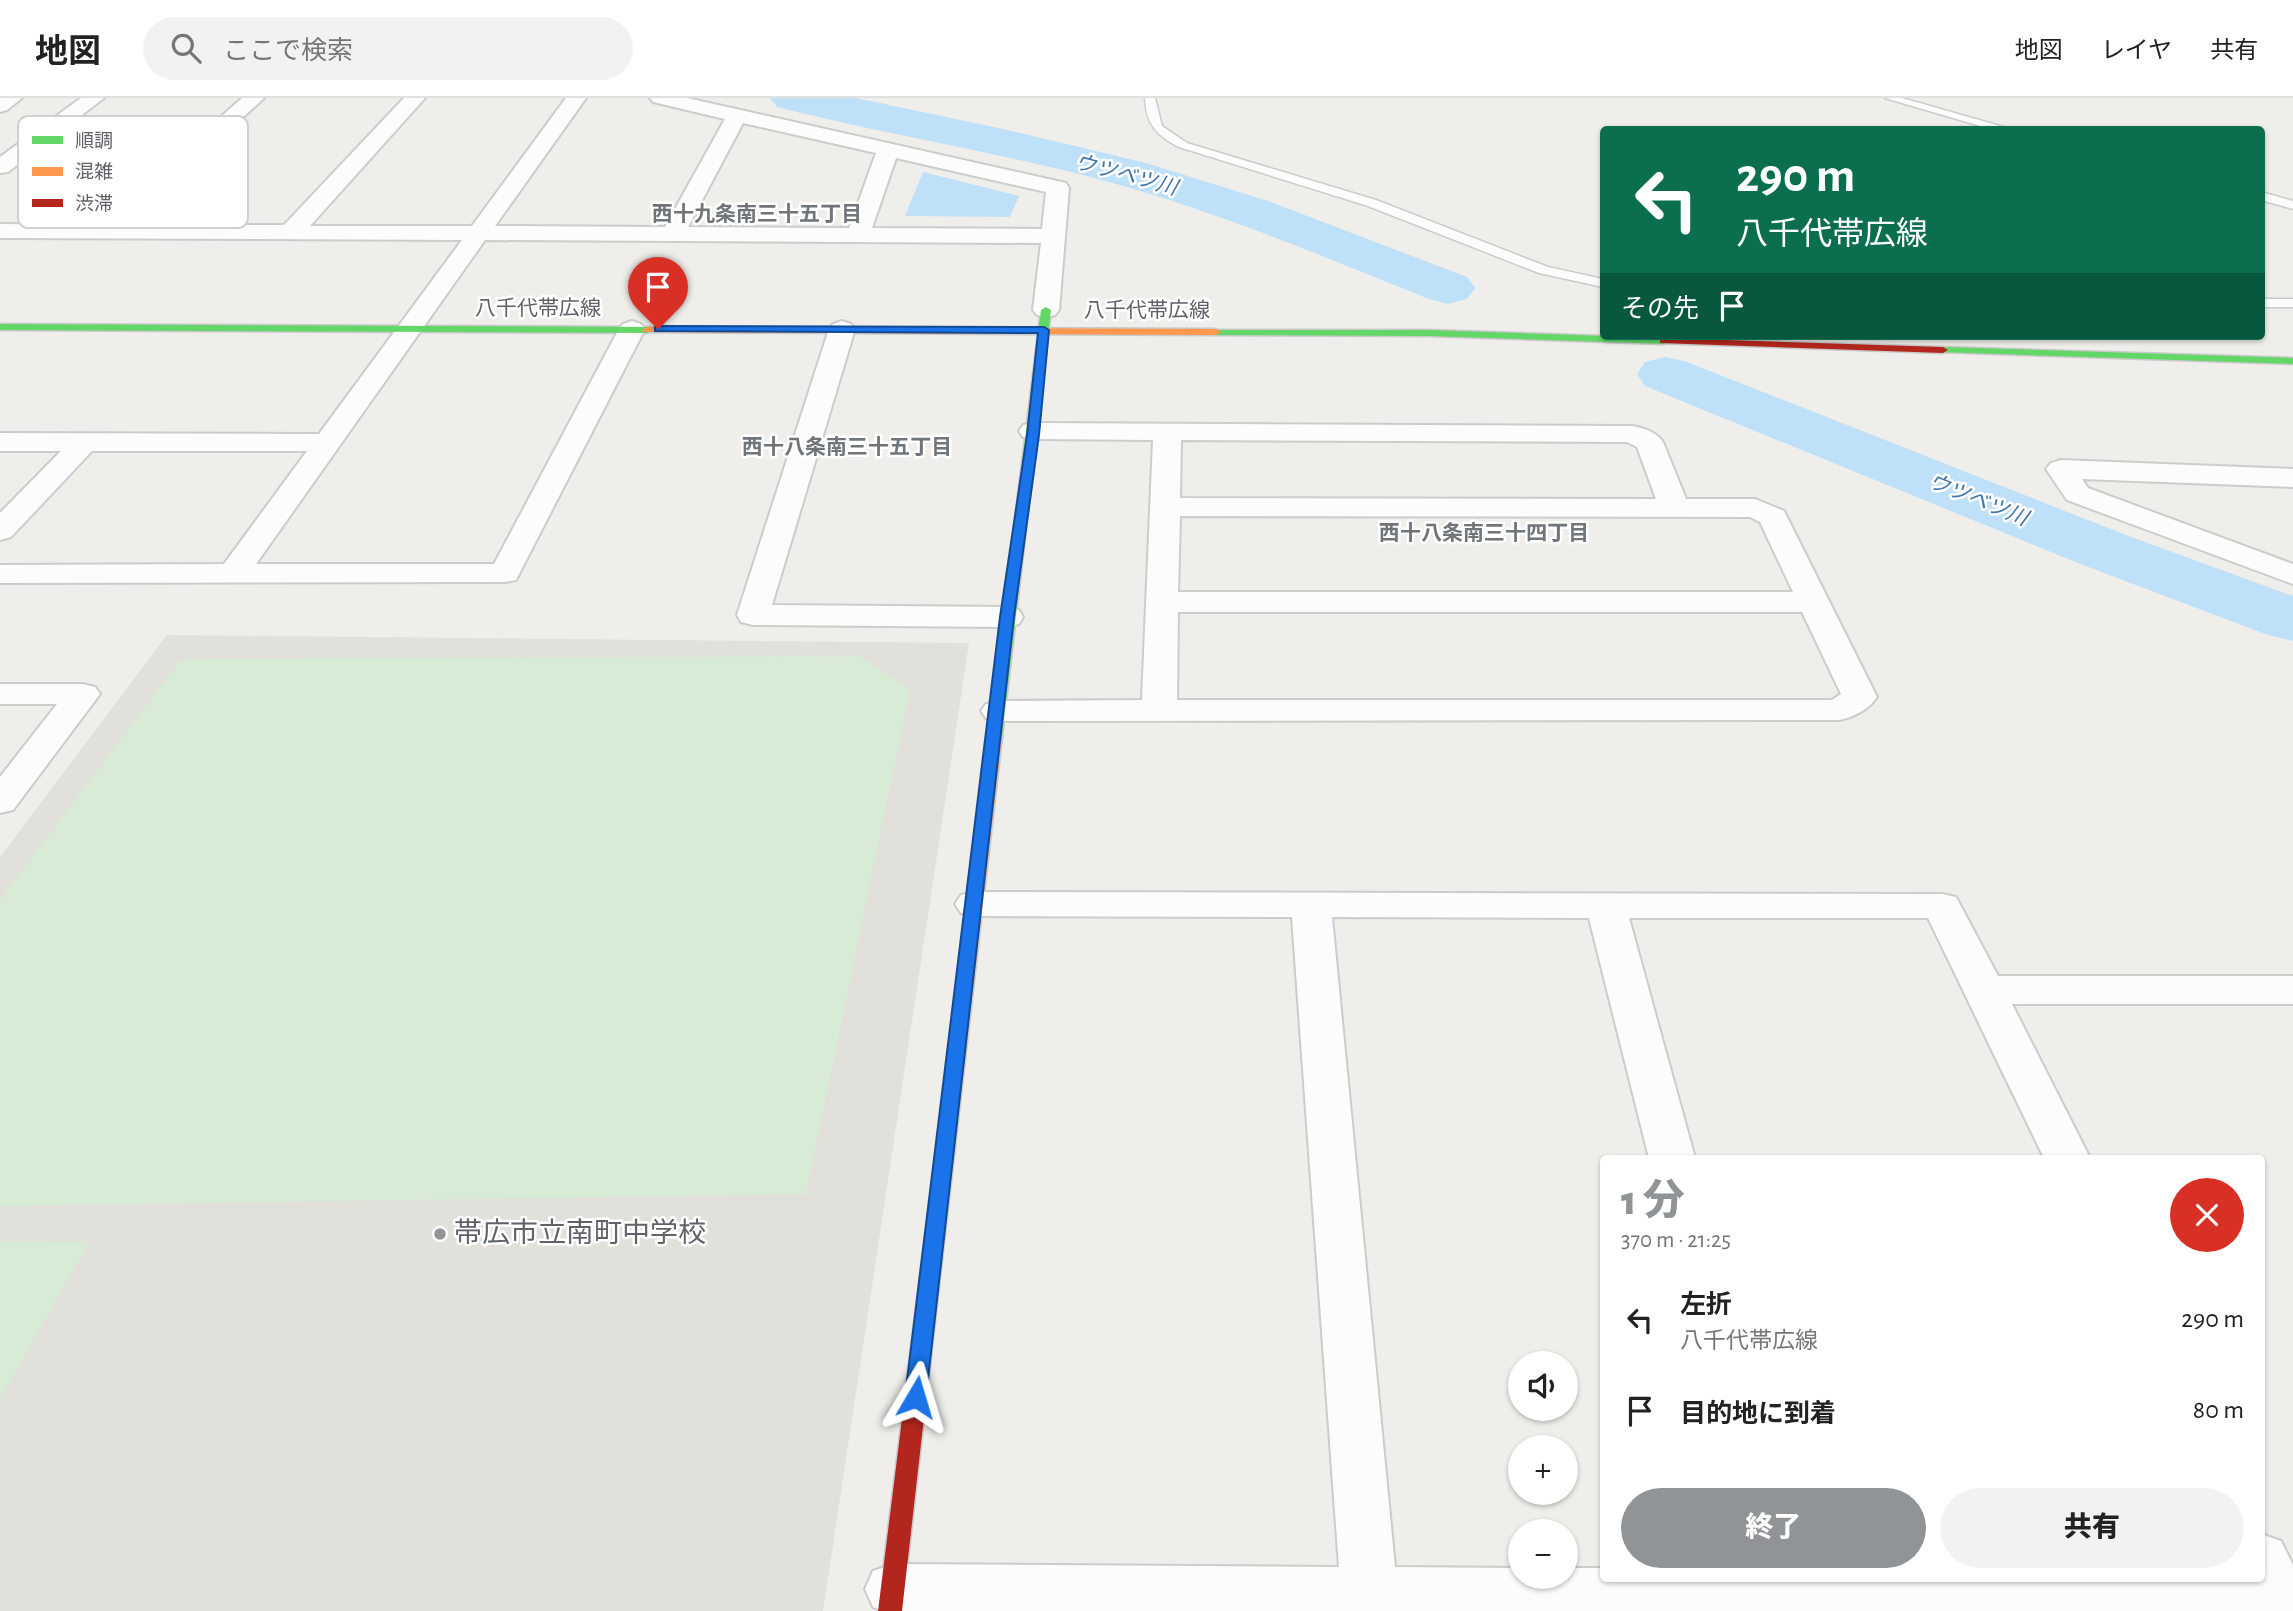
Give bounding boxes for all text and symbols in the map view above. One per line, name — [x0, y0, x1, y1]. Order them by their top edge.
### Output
search box — [143, 17, 633, 80]
icon: search — [167, 29, 205, 67]
text: 地図 — [35, 36, 101, 69]
text: ここで検索 — [223, 38, 353, 64]
text: 地図 — [2015, 39, 2063, 63]
text: レイヤ — [2101, 39, 2172, 63]
text: 共有 — [2210, 39, 2258, 63]
legend — [18, 116, 248, 228]
text: 順調 — [75, 131, 113, 151]
water label: ウツベツ川 — [1073, 151, 1181, 199]
text: 290 m — [1736, 152, 1855, 201]
icon: left — [1621, 154, 1712, 245]
text: 混雑 — [75, 161, 113, 182]
text: 渋滞 — [75, 193, 113, 214]
district label: 西十九条南三十五丁目 — [652, 203, 862, 225]
text: 八千代帯広線 — [1736, 218, 1928, 250]
pin — [628, 257, 688, 329]
icon: arrive — [639, 268, 677, 306]
icon: arrive — [1713, 287, 1751, 325]
text: その先 — [1621, 296, 1699, 322]
street label: 八千代帯広線 — [475, 297, 601, 319]
street label: 八千代帯広線 — [1084, 299, 1210, 321]
district label: 西十八条南三十五丁目 — [742, 436, 952, 458]
water label: ウツベツ川 — [1925, 471, 2032, 530]
district label: 西十八条南三十四丁目 — [1379, 522, 1589, 544]
button: close — [2170, 1178, 2244, 1252]
text: 1 分 — [1621, 1180, 1685, 1222]
place label: 帯広市立南町中学校 — [454, 1218, 706, 1248]
marker: 帯広市立南町中学校 — [432, 1226, 448, 1242]
text: 370 m · 21:25 — [1621, 1229, 1731, 1252]
text: 左折 — [1680, 1292, 1732, 1318]
icon: left — [1621, 1301, 1659, 1339]
text: 290 m — [2181, 1306, 2244, 1332]
text: 八千代帯広線 — [1680, 1330, 1818, 1353]
map controls — [1508, 1351, 1578, 1589]
button: sound — [1508, 1351, 1578, 1421]
position arrow — [879, 1360, 953, 1434]
icon: arrive — [1621, 1392, 1659, 1430]
text: 80 m — [2193, 1397, 2244, 1423]
text: 目的地に到着 — [1680, 1401, 1836, 1427]
button: + — [1508, 1435, 1578, 1505]
button: 終了 — [1621, 1488, 1926, 1568]
button: 共有 — [1940, 1488, 2244, 1568]
button: − — [1508, 1519, 1578, 1589]

